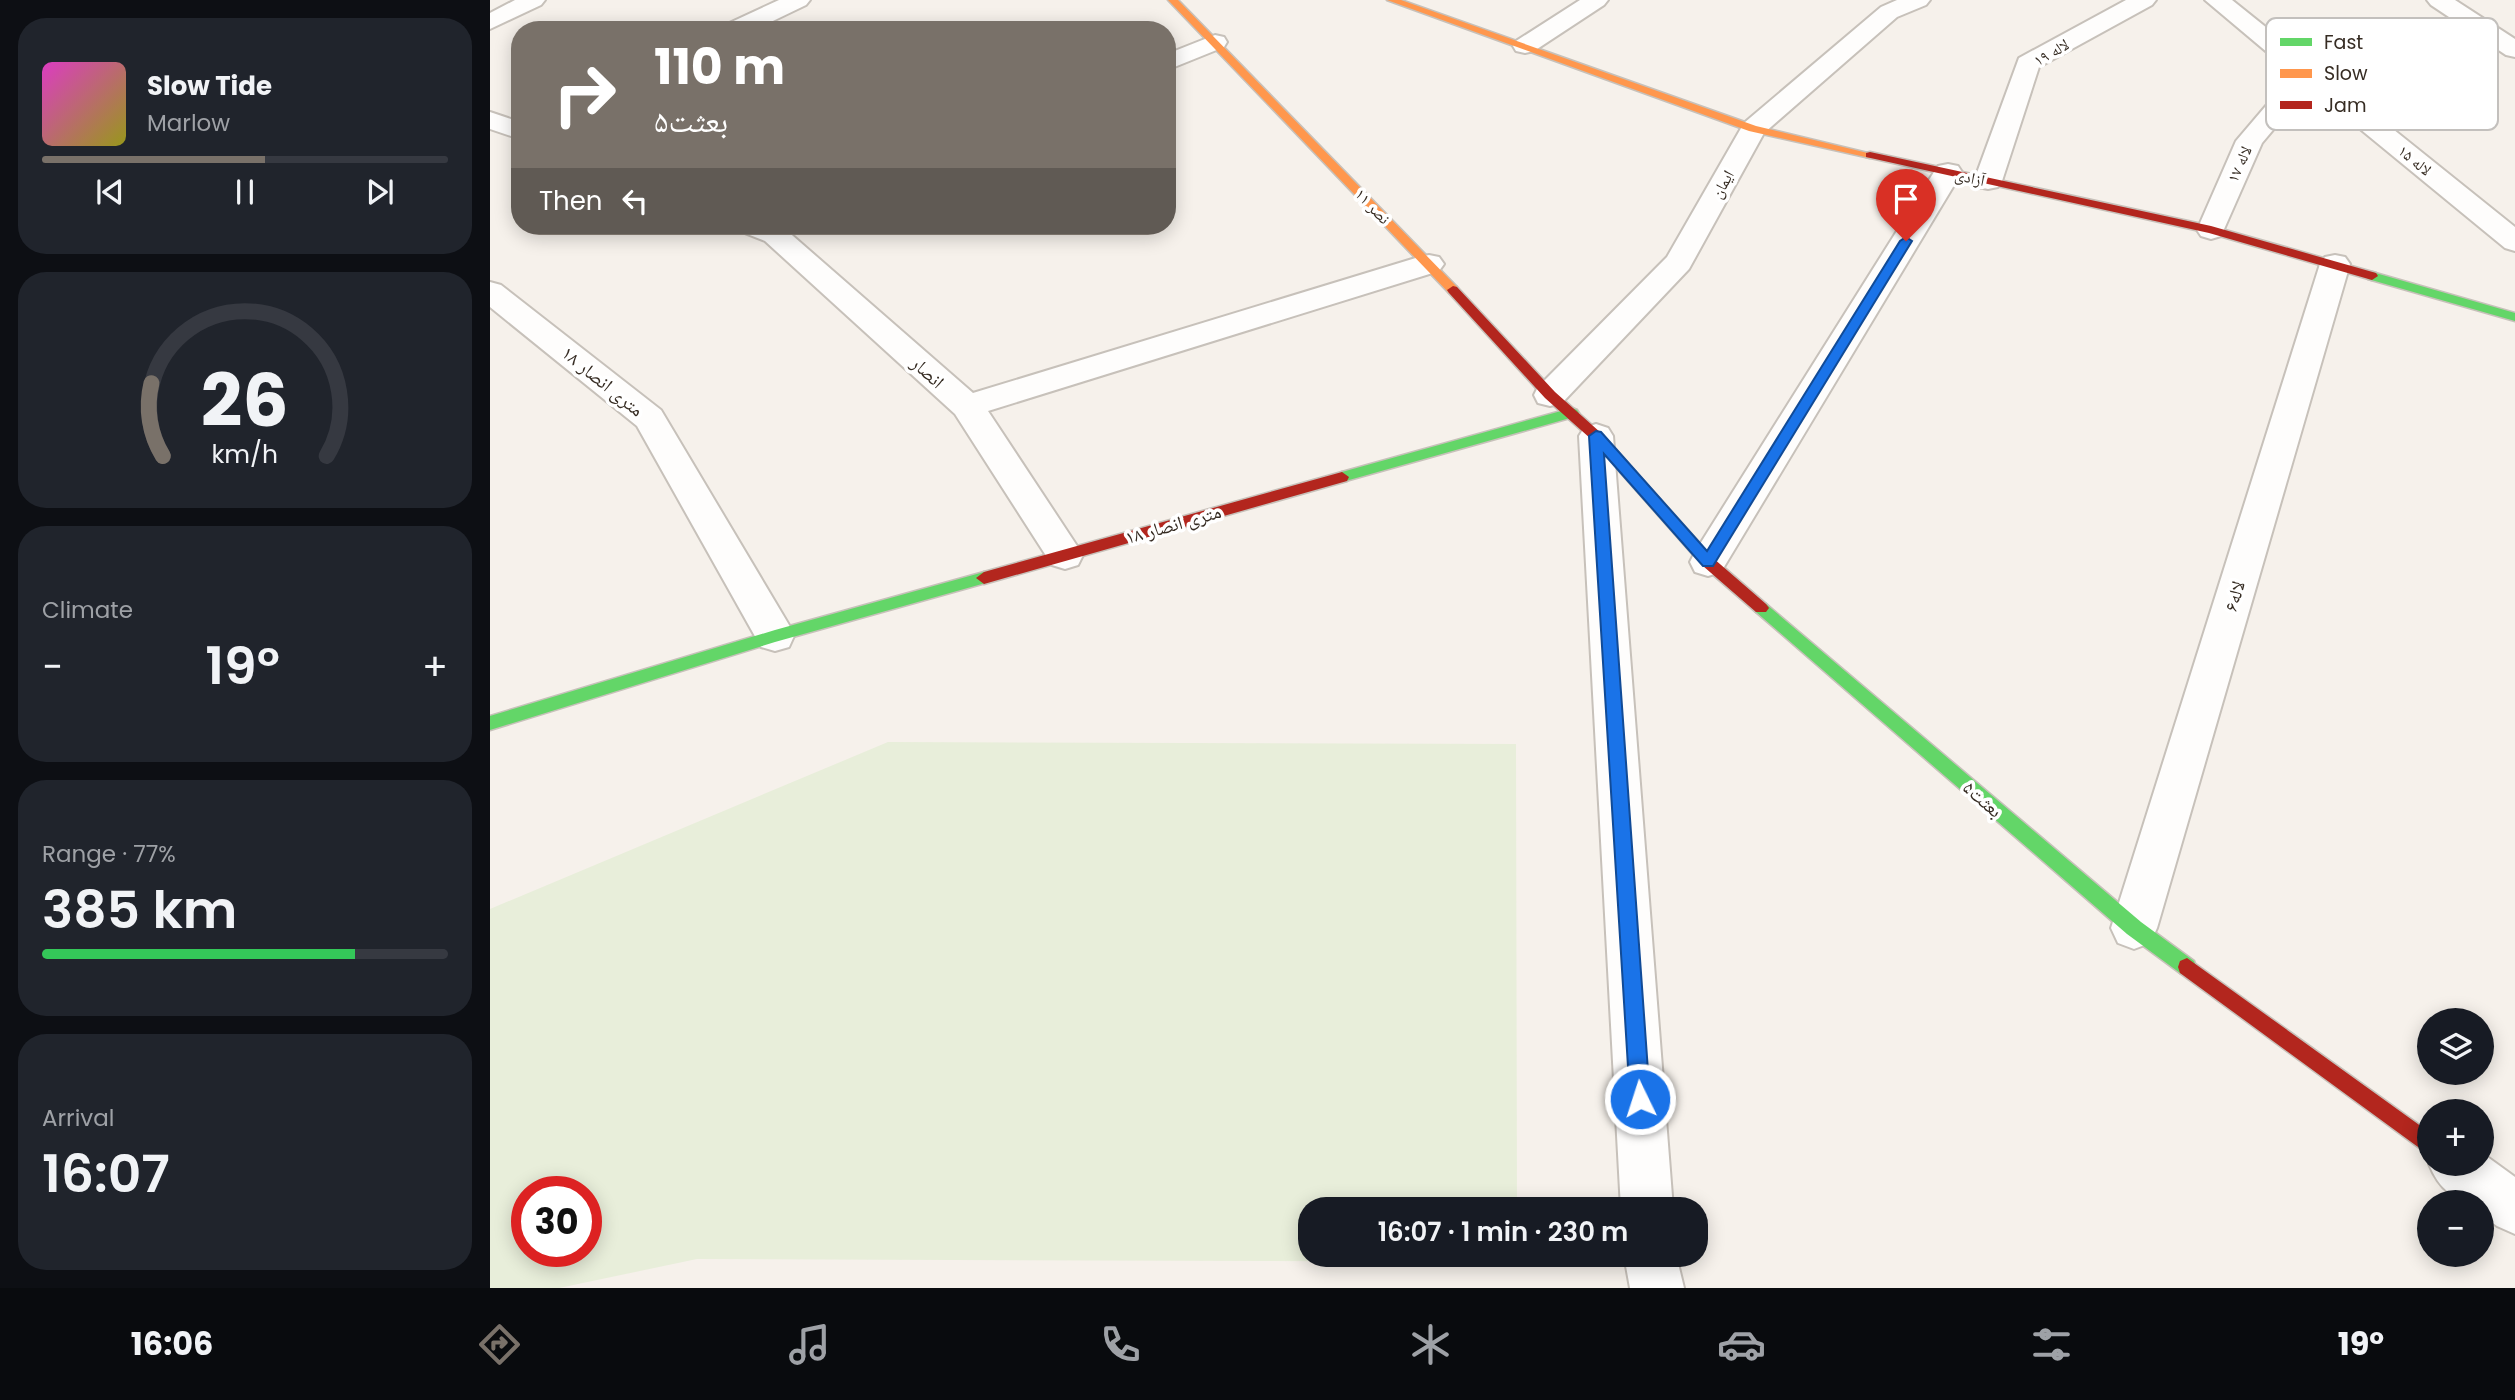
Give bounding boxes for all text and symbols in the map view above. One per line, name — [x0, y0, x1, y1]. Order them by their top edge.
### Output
legend — [2266, 18, 2498, 130]
text: Fast — [2324, 29, 2363, 56]
text: 110 m — [654, 33, 785, 101]
street label: لاله ۱۹ — [2029, 33, 2073, 72]
icon: right — [539, 49, 630, 140]
text: Slow — [2324, 60, 2368, 87]
text: Slow Tide — [147, 68, 272, 104]
text: Jam — [2324, 92, 2366, 119]
text: بعثت۵ — [654, 98, 728, 143]
text: Marlow — [147, 107, 230, 139]
street label: لاله ۱۵ — [2393, 140, 2437, 181]
street label: لاله ۱۷ — [2221, 142, 2258, 186]
street label: آزادی — [1953, 163, 1988, 192]
street label: ایمان — [1705, 166, 1740, 203]
pin — [1876, 169, 1936, 241]
icon: previous — [91, 173, 129, 211]
icon: pause — [226, 173, 264, 211]
icon: next — [361, 173, 399, 211]
icon: arrive — [1887, 180, 1925, 218]
icon: left — [616, 182, 654, 220]
text: Then — [539, 183, 602, 219]
street label: نصر ۱۱ — [1350, 183, 1395, 229]
street label: ۱۸ متری انصار — [556, 340, 650, 423]
street label: انصار — [904, 349, 950, 395]
text: 26 — [201, 350, 289, 451]
text: km/h — [212, 437, 278, 472]
street label: ۱۸ متری انصار — [1122, 498, 1224, 551]
street label: لاله۶ — [2217, 577, 2252, 615]
text: Climate — [42, 594, 133, 626]
text: 19° — [205, 629, 280, 702]
text: − — [42, 640, 63, 693]
text: + — [422, 640, 448, 693]
street label: بعثت۵ — [1957, 775, 2008, 824]
text: Range · 77% — [42, 838, 176, 870]
text: 385 km — [42, 873, 237, 946]
map controls — [2417, 1008, 2494, 1267]
button: layers — [2417, 1008, 2494, 1085]
position arrow — [1603, 1062, 1677, 1136]
button: + — [2417, 1099, 2494, 1176]
text: Arrival — [42, 1102, 114, 1134]
text: 16:07 — [42, 1137, 170, 1210]
speed limit sign: 30 — [511, 1176, 602, 1267]
button: − — [2417, 1190, 2494, 1267]
text: 16:07 · 1 min · 230 m — [1378, 1214, 1628, 1250]
icon: directions — [475, 1320, 524, 1369]
icon: music — [785, 1320, 834, 1369]
icon: phone — [1096, 1320, 1145, 1369]
icon: climate — [1406, 1320, 1455, 1369]
icon: car — [1717, 1320, 1766, 1369]
icon: filters — [2027, 1320, 2076, 1369]
text: 16:06 — [131, 1321, 213, 1366]
text: 19° — [2338, 1321, 2384, 1366]

